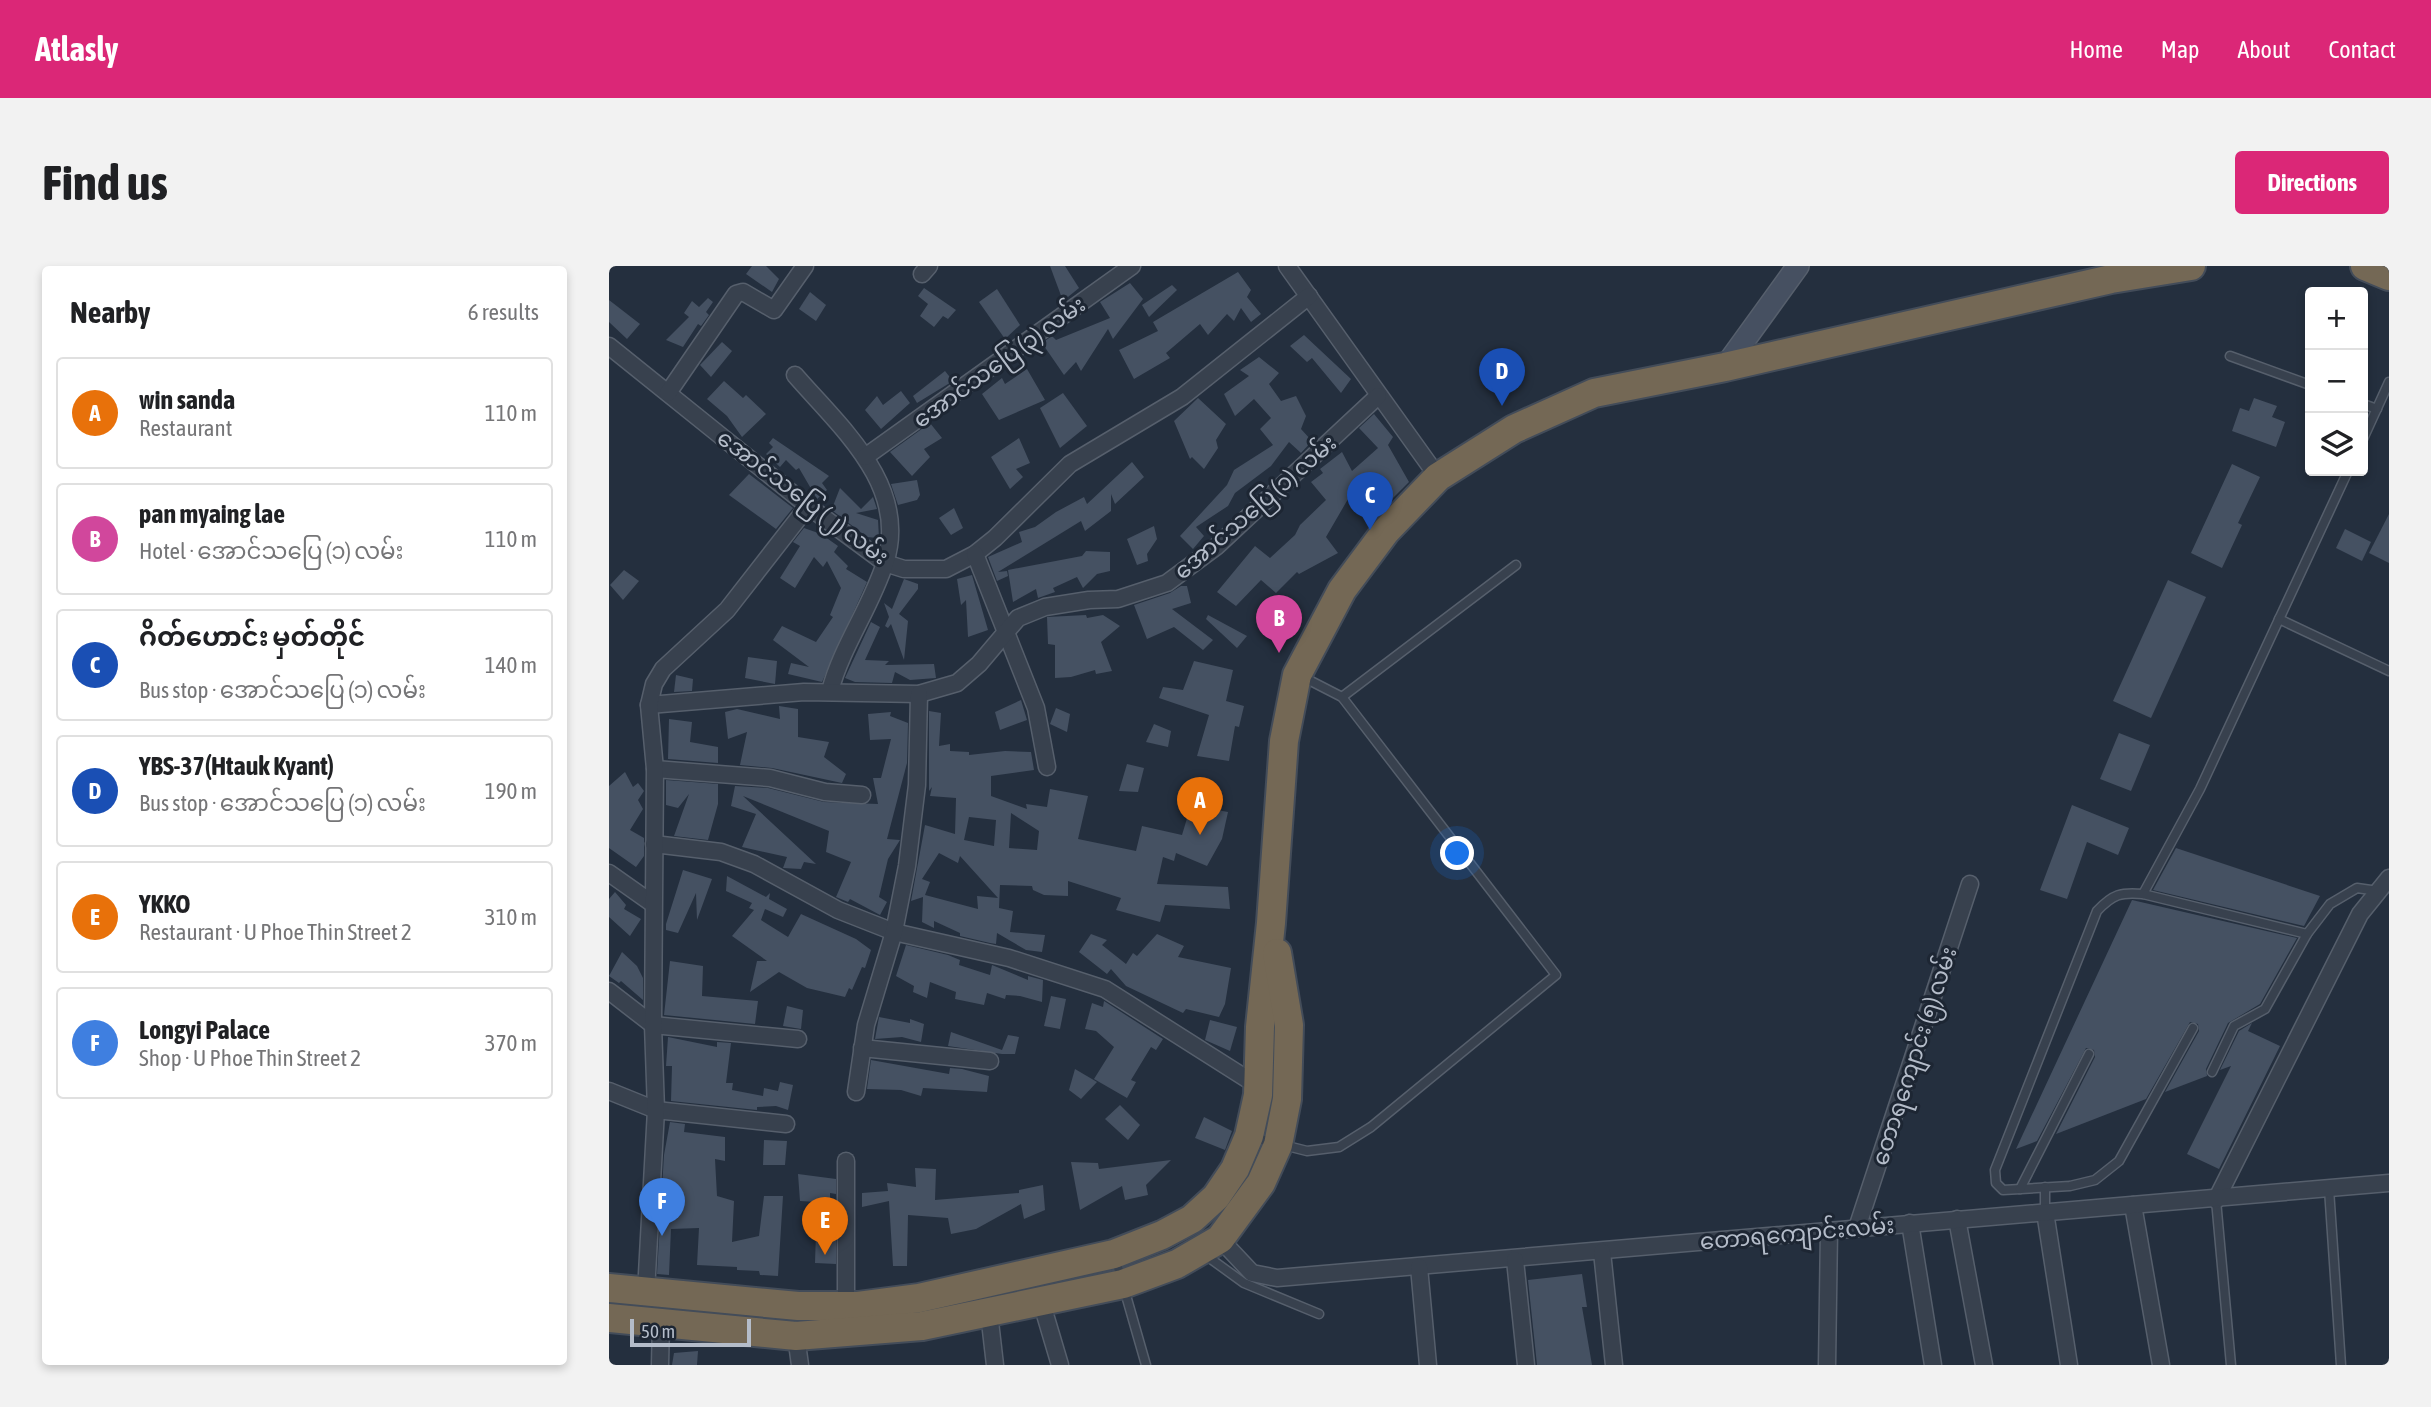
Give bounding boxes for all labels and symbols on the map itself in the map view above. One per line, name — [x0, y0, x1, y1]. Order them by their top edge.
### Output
street label: အောင်သပြေ (၃) လမ်း — [906, 288, 1094, 438]
pin: D — [1479, 348, 1525, 406]
street label: အောင်သပြေ (၂) လမ်း — [709, 422, 895, 575]
street label: အောင်သပြေ (၁) လမ်း — [1167, 427, 1345, 589]
pin: C — [1347, 472, 1393, 530]
pin: B — [1256, 595, 1302, 653]
pin: A — [1177, 777, 1223, 835]
your location — [1440, 836, 1474, 870]
street label: တောရကျောင်း (၅) လမ်း — [1864, 943, 1967, 1170]
pin: F — [639, 1178, 685, 1236]
pin: E — [802, 1197, 848, 1255]
street label: တောရကျောင်းလမ်း — [1698, 1209, 1896, 1260]
scale bar — [630, 1316, 751, 1348]

